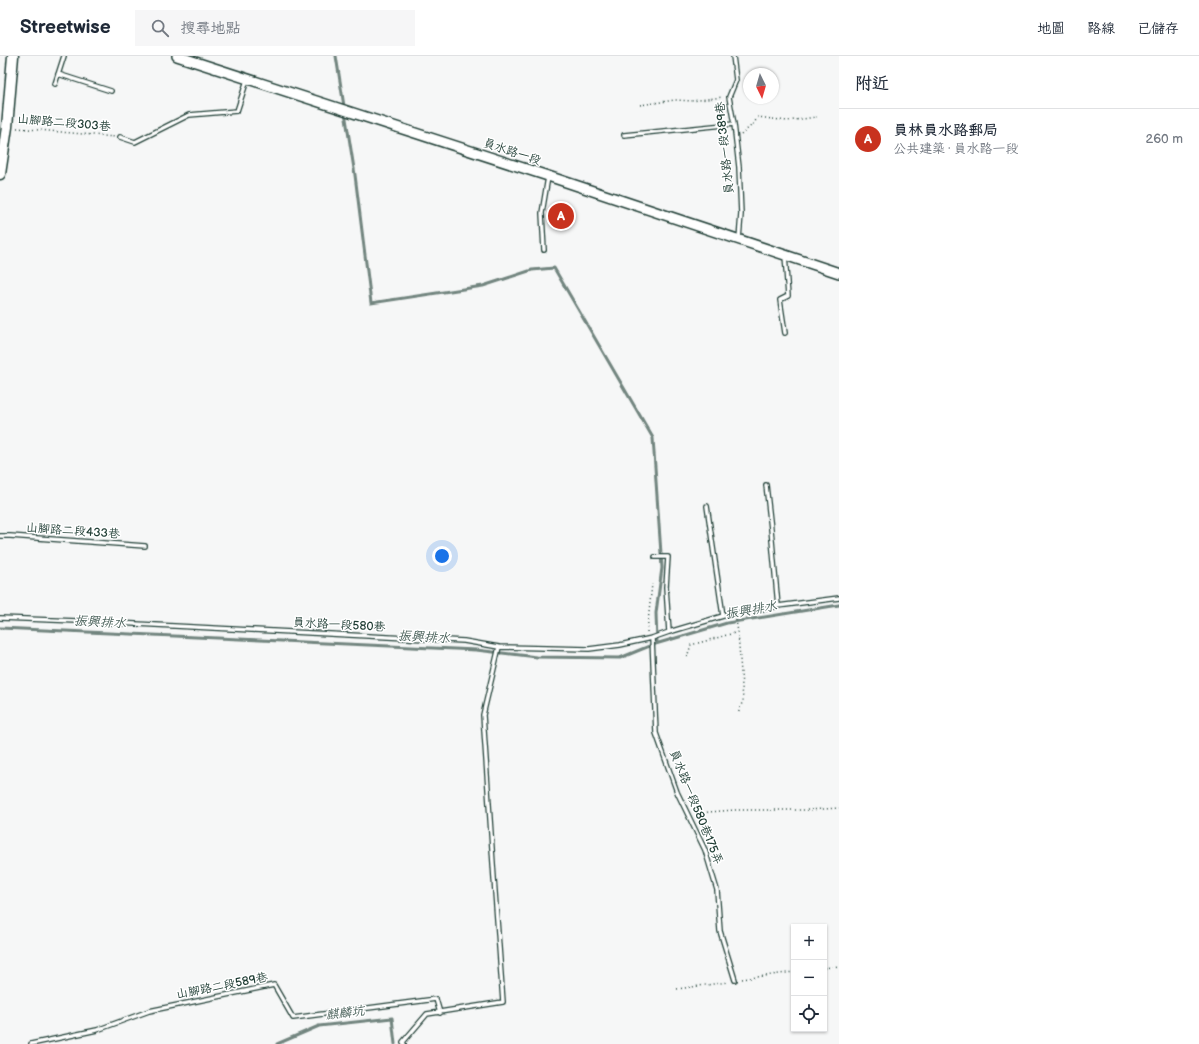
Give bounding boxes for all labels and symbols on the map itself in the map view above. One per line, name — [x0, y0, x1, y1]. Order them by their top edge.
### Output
north arrow — [743, 68, 779, 104]
street label: 員水路一段389巷 — [713, 101, 737, 195]
street label: 山腳路二段303巷 — [17, 111, 111, 135]
street label: 員水路一段 — [481, 136, 543, 168]
pin: A — [548, 201, 574, 231]
street label: 山腳路二段433巷 — [26, 520, 120, 542]
your location — [432, 546, 452, 566]
water label: 振興排水 — [724, 597, 779, 622]
water label: 振興排水 — [74, 613, 127, 631]
street label: 員水路一段580巷 — [292, 615, 386, 635]
water label: 振興排水 — [398, 628, 451, 646]
street label: 員水路一段580巷175弄 — [666, 747, 726, 867]
street label: 山腳路二段589巷 — [175, 970, 269, 1002]
water label: 麒麟坑 — [325, 1002, 367, 1023]

